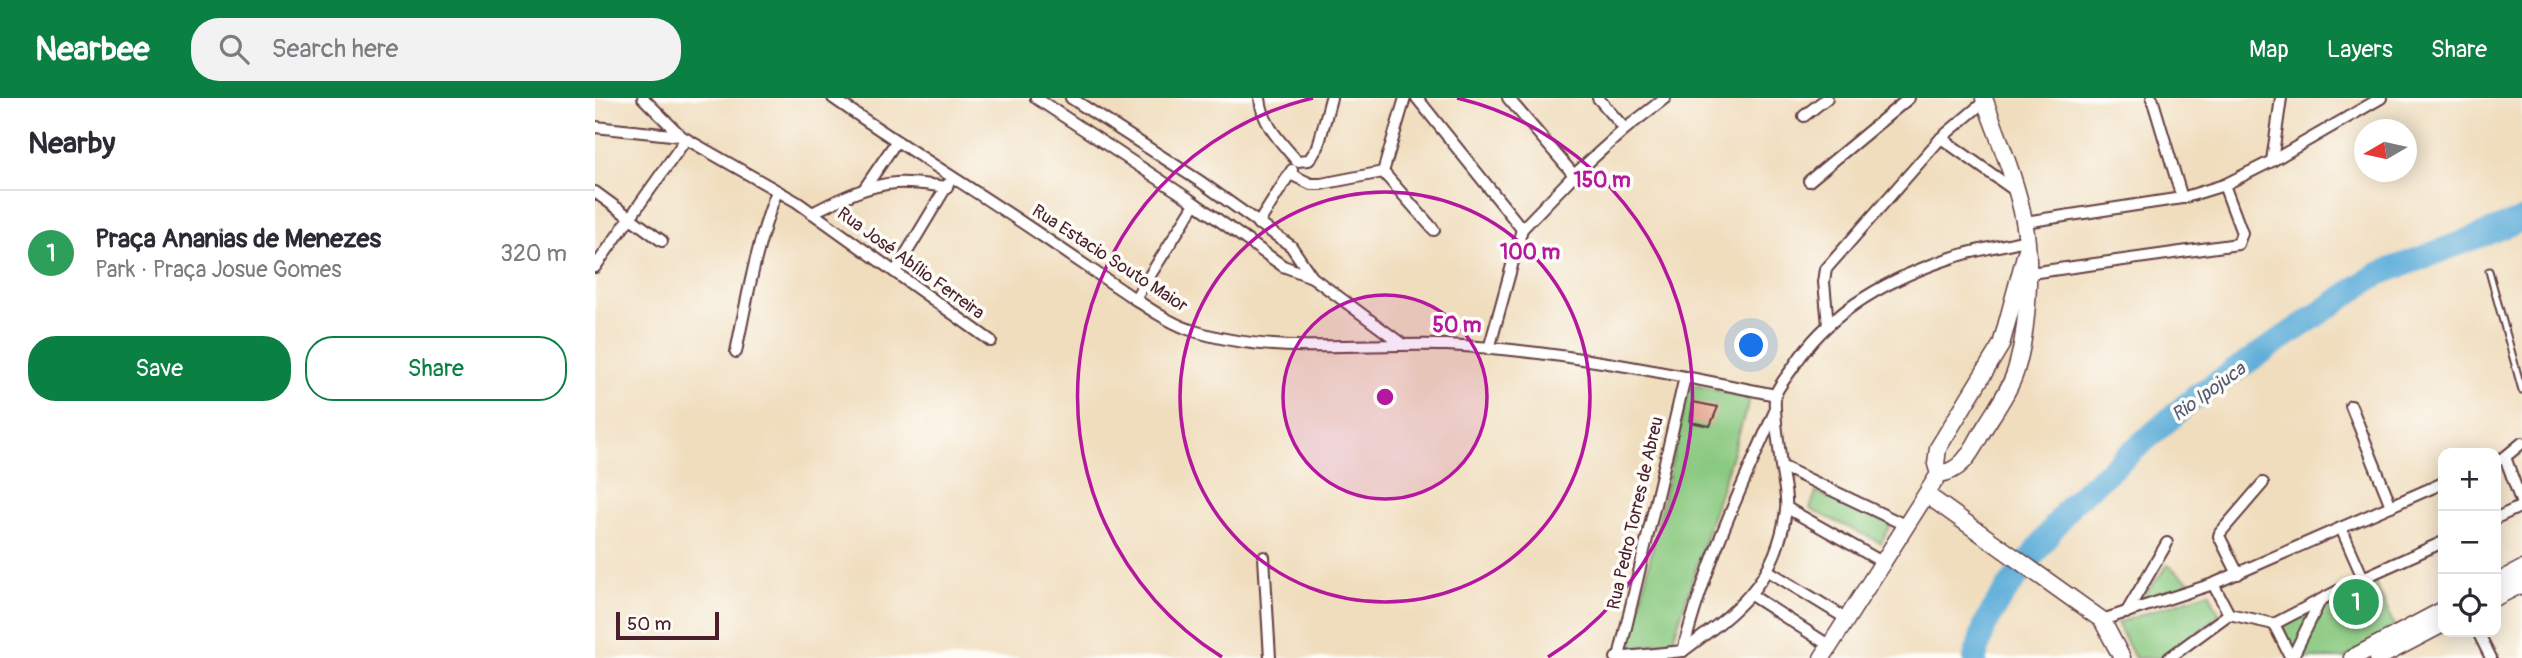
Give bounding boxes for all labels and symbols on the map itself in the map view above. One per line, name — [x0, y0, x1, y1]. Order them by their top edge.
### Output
north arrow — [2354, 119, 2417, 182]
text: 150 m — [1573, 167, 1631, 194]
street label: Rua Estacio Souto Maior — [1027, 199, 1193, 318]
street label: Rua José Abílio Ferreira — [832, 202, 989, 325]
text: 100 m — [1500, 239, 1560, 266]
text: 50 m — [1433, 312, 1482, 339]
your location — [1734, 328, 1768, 362]
water label: Rio Ipojuca — [2167, 356, 2251, 427]
centre of rings — [1373, 385, 1397, 409]
street label: Rua Pedro Torres de Abreu — [1602, 414, 1669, 612]
pin: 1 — [2333, 576, 2379, 628]
scale bar — [616, 609, 719, 641]

